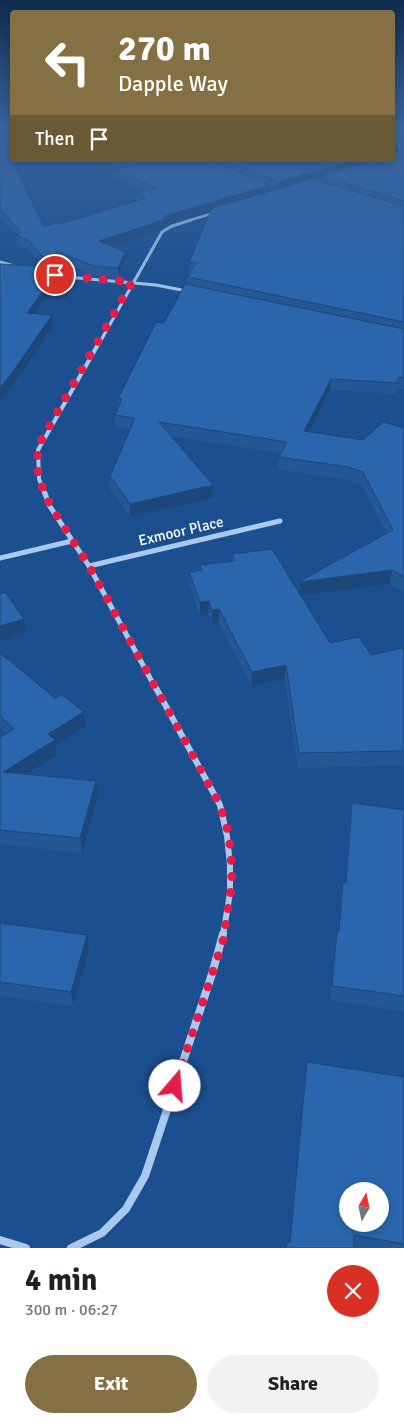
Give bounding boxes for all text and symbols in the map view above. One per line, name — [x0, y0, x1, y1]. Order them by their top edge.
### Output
text: 270 m — [118, 27, 211, 70]
icon: left — [35, 30, 100, 95]
text: Dapple Way — [118, 70, 228, 97]
icon: arrive — [85, 125, 113, 153]
text: Then — [35, 127, 75, 151]
pin — [34, 254, 76, 296]
icon: arrive — [41, 261, 69, 289]
street label: Exmoor Place — [137, 512, 225, 550]
position arrow — [148, 1059, 200, 1111]
north arrow — [339, 1182, 389, 1232]
map controls — [339, 1182, 389, 1232]
text: 4 min — [25, 1262, 97, 1299]
button: close — [327, 1265, 379, 1317]
text: 300 m · 06:27 — [25, 1300, 118, 1320]
button: Exit — [25, 1355, 197, 1413]
button: Share — [207, 1355, 379, 1413]

